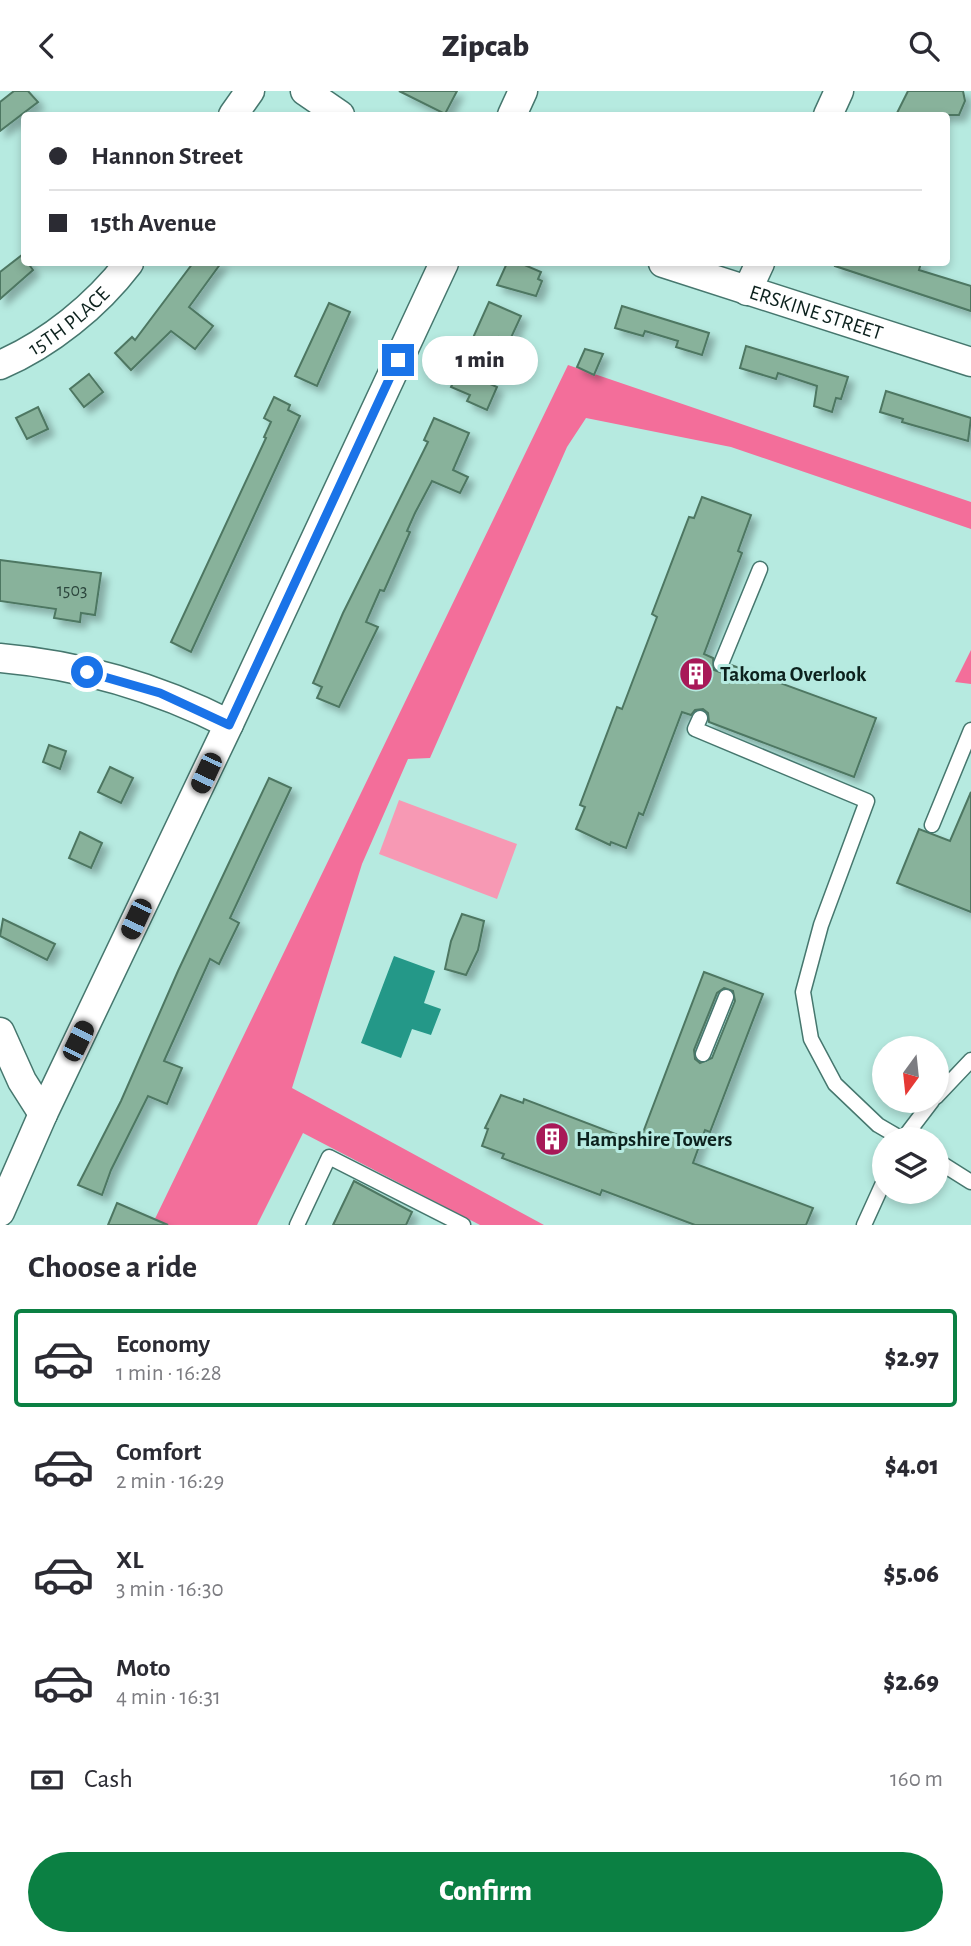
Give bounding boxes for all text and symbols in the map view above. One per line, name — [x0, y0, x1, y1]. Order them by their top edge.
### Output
icon: back — [28, 27, 66, 65]
icon: search — [905, 27, 943, 65]
text: Zipcab — [442, 30, 529, 62]
text: Hannon Street — [91, 143, 243, 169]
text: 15th Avenue — [91, 210, 216, 236]
street label: ERSKINE STREET — [747, 282, 885, 344]
street label: 15TH PLACE — [25, 283, 114, 359]
callout: 1 min — [422, 335, 538, 385]
route end — [382, 344, 414, 376]
text: 1 min — [456, 349, 504, 372]
house number: 1503 — [57, 582, 87, 600]
building icon: Takoma Overlook — [677, 655, 715, 693]
route start — [71, 656, 103, 688]
place label: Takoma Overlook — [720, 664, 867, 685]
car — [188, 750, 225, 796]
car — [118, 896, 155, 942]
car — [60, 1018, 97, 1064]
north arrow — [872, 1036, 948, 1113]
map controls — [872, 1036, 949, 1204]
building icon: Hampshire Towers — [533, 1120, 571, 1158]
button: layers — [872, 1127, 949, 1204]
place label: Hampshire Towers — [576, 1129, 732, 1150]
text: Choose a ride — [28, 1251, 197, 1283]
icon: car — [32, 1327, 95, 1390]
text: Economy — [116, 1331, 210, 1357]
text: $2.97 — [885, 1345, 939, 1371]
text: 1 min · 16:28 — [116, 1362, 222, 1385]
icon: car — [32, 1435, 95, 1498]
text: Comfort — [116, 1439, 201, 1465]
text: $4.01 — [885, 1453, 939, 1479]
text: 2 min · 16:29 — [116, 1470, 224, 1493]
icon: car — [32, 1543, 95, 1606]
text: XL — [116, 1547, 143, 1573]
text: $5.06 — [884, 1561, 939, 1587]
text: 3 min · 16:30 — [116, 1578, 224, 1601]
icon: car — [32, 1651, 95, 1714]
text: Moto — [116, 1655, 171, 1681]
text: $2.69 — [883, 1669, 939, 1695]
text: 4 min · 16:31 — [116, 1686, 221, 1709]
icon: cash — [28, 1761, 66, 1799]
text: Cash — [84, 1766, 133, 1792]
text: 160 m — [890, 1768, 943, 1791]
button: Confirm — [28, 1852, 943, 1932]

